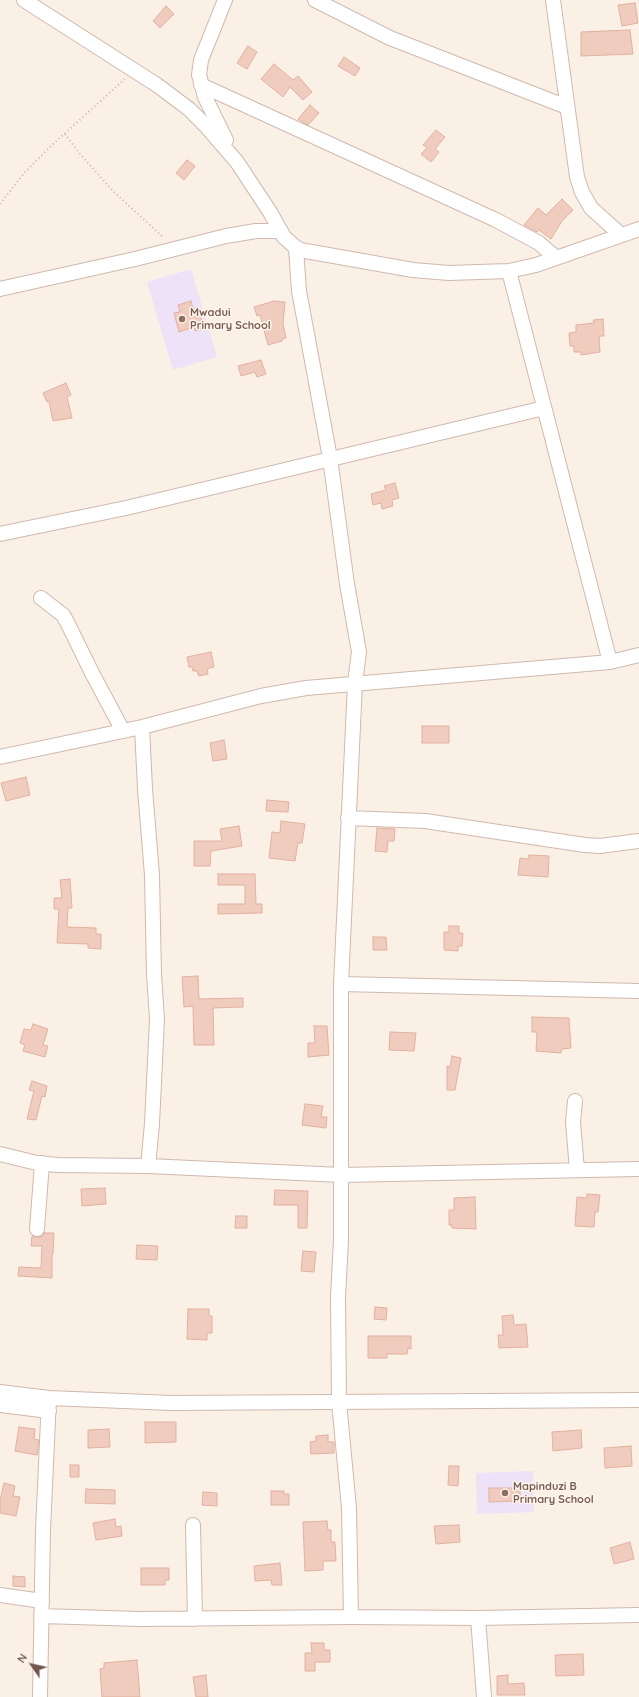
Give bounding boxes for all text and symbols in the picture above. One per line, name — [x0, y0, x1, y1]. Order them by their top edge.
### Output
place label: Mwadui Primary School — [190, 306, 271, 332]
marker: Mwadui Primary School — [177, 314, 187, 324]
place label: Mapinduzi B Primary School — [513, 1480, 594, 1506]
marker: Mapinduzi B Primary School — [500, 1488, 510, 1498]
north arrow — [12, 1645, 52, 1685]
text: N — [14, 1651, 30, 1666]

